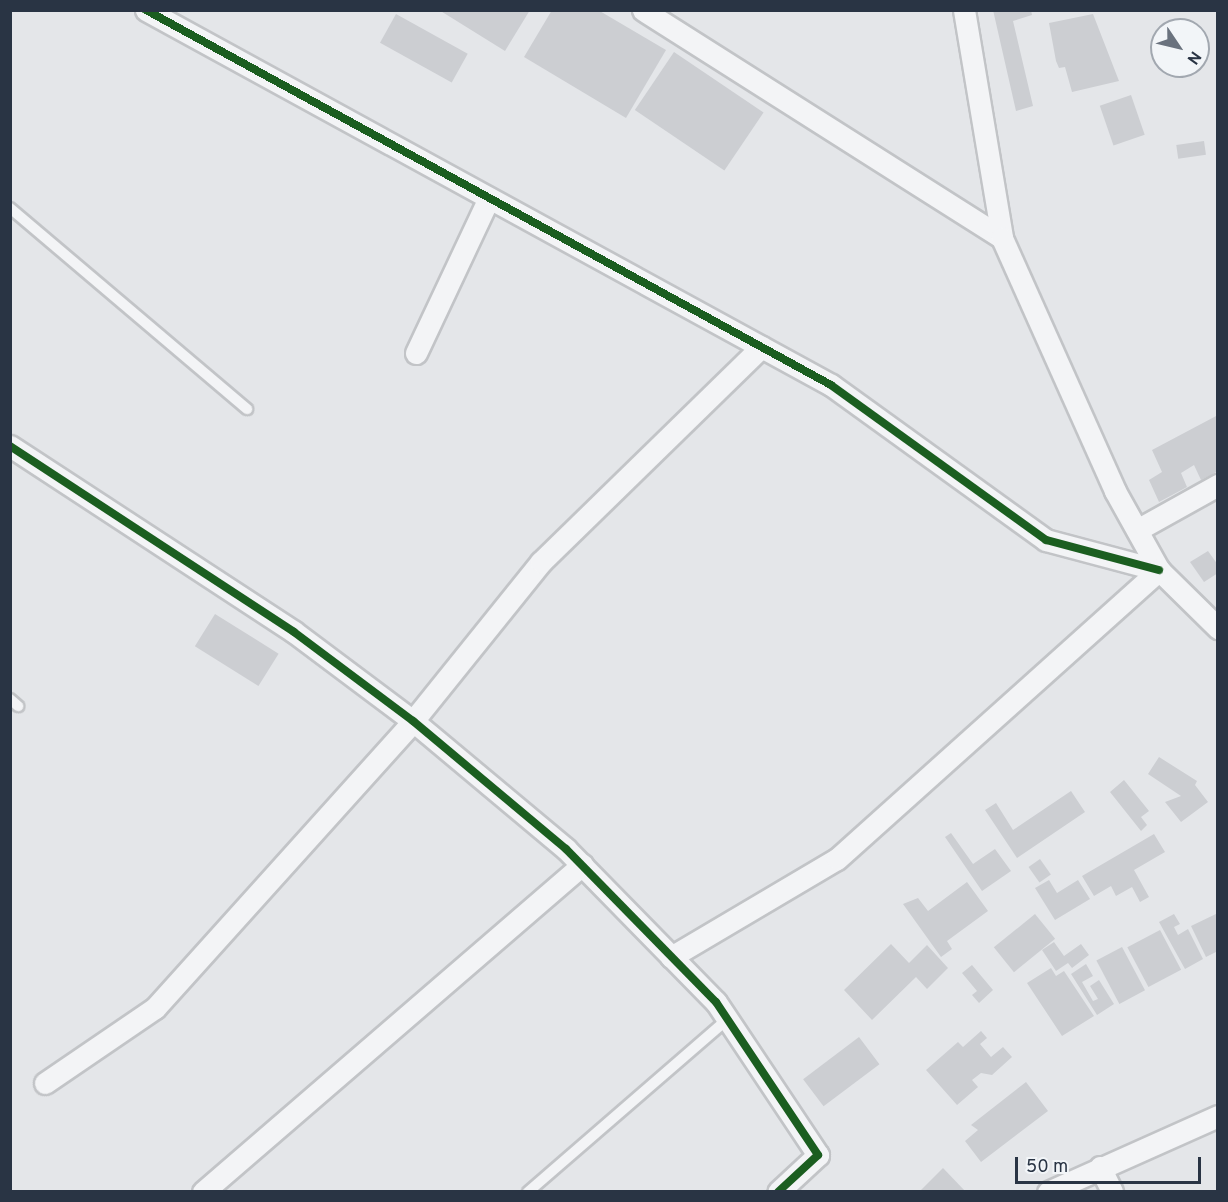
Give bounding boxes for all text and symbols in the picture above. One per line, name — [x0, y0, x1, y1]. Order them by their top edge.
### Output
north arrow — [1150, 18, 1210, 78]
text: N — [1182, 47, 1205, 68]
scale bar — [1018, 1145, 1204, 1183]
text: 50 m — [1026, 1156, 1068, 1179]

